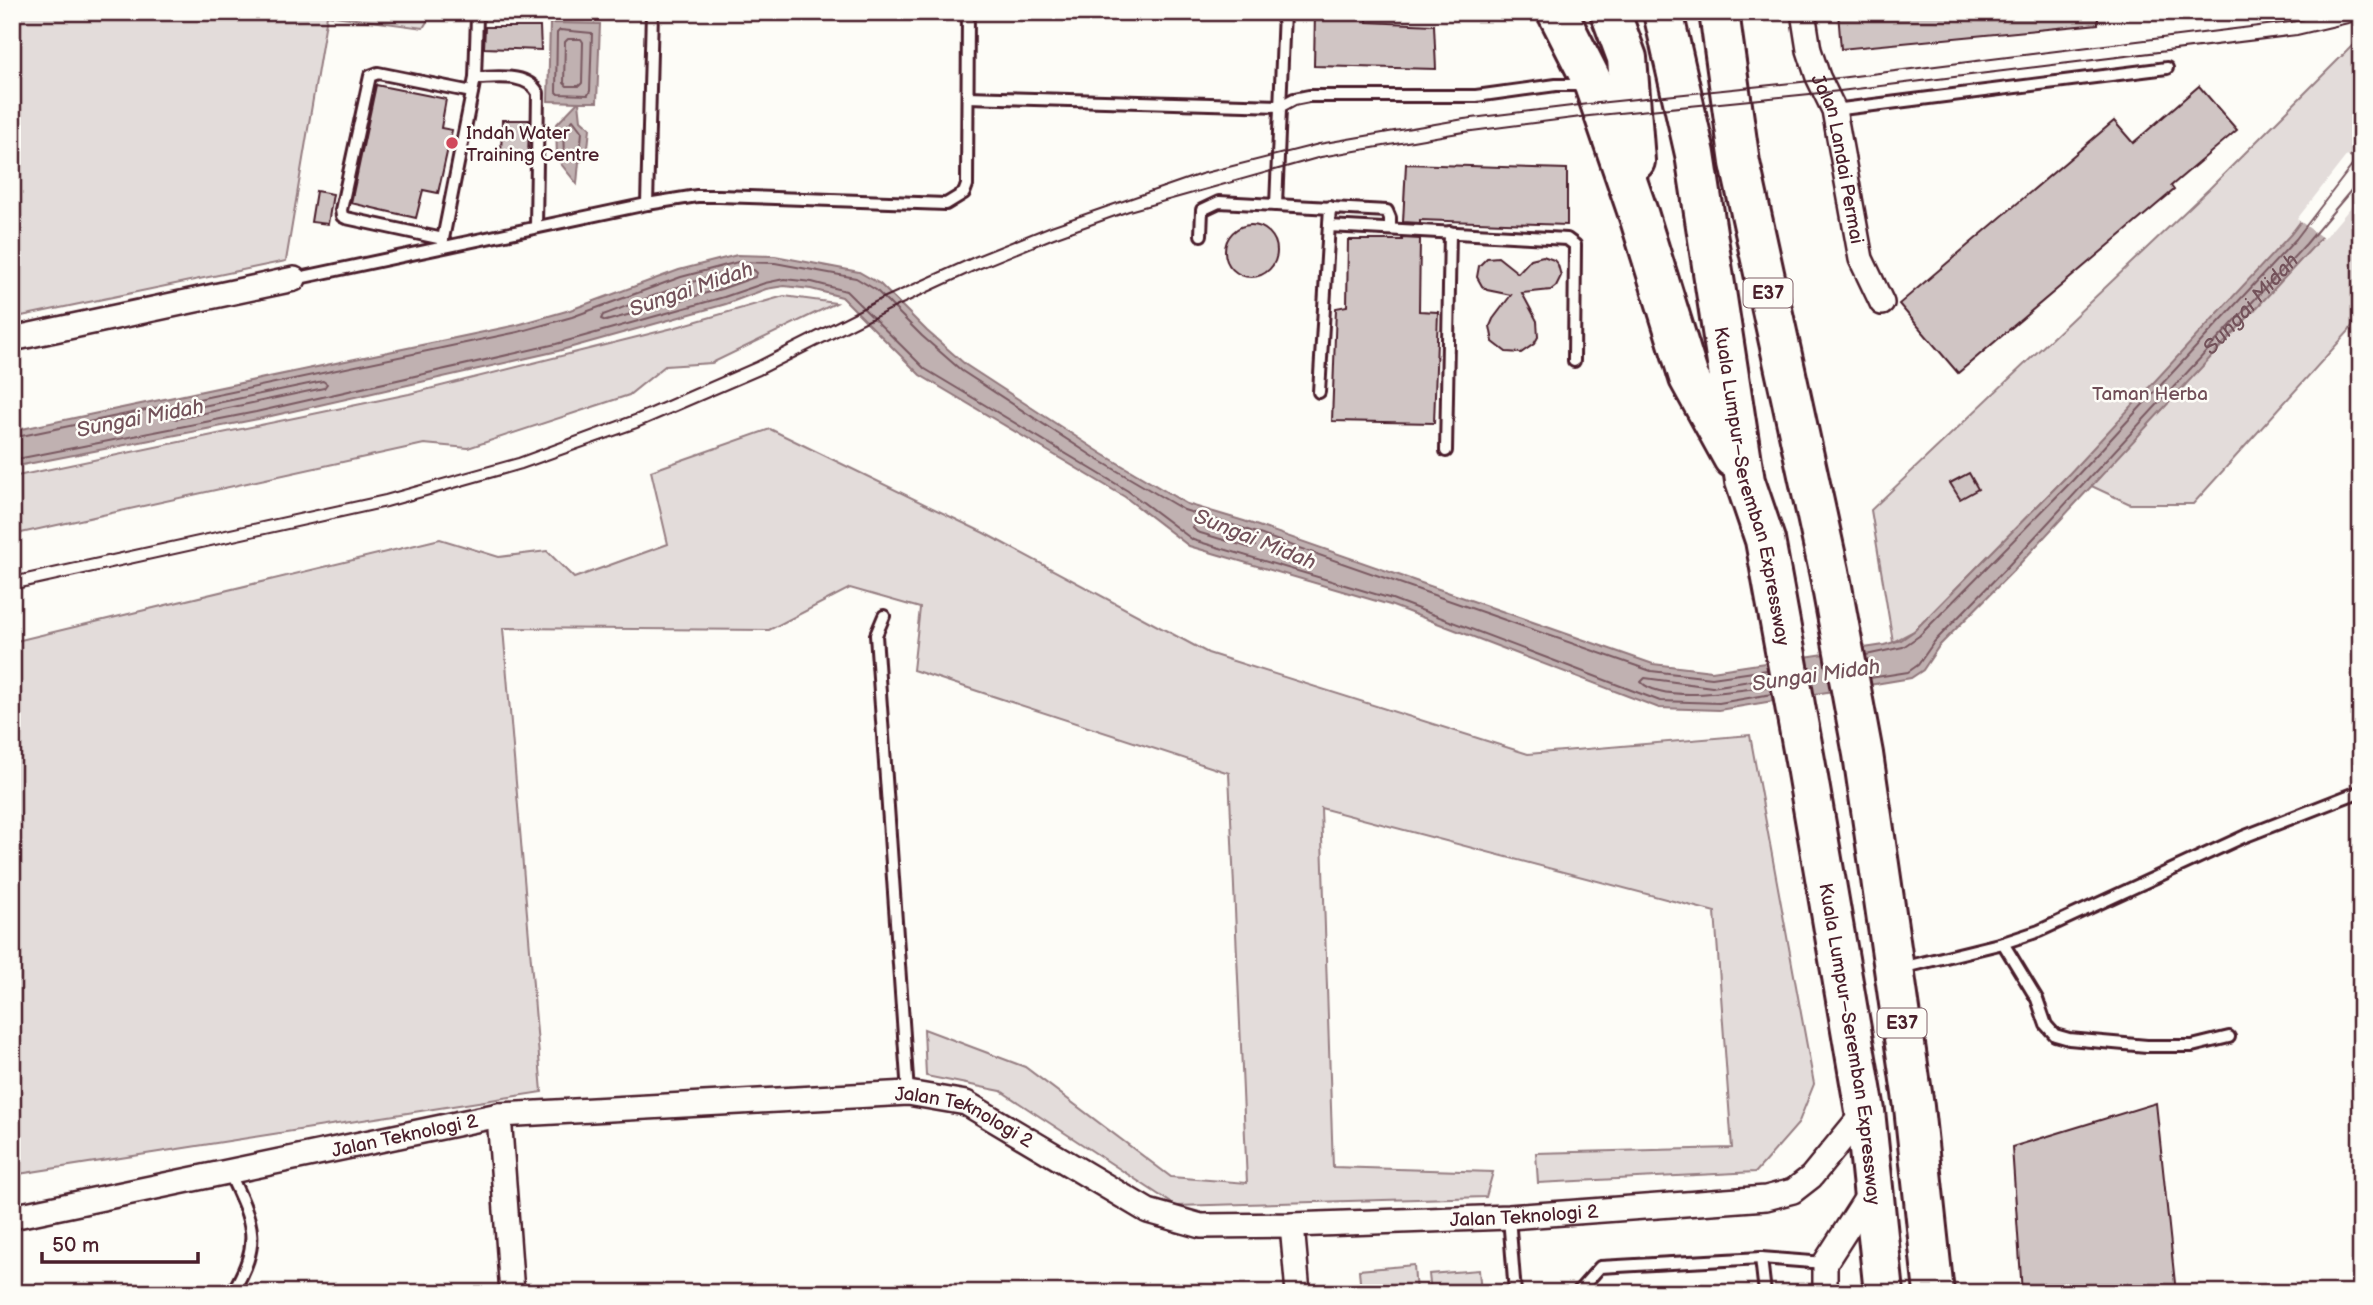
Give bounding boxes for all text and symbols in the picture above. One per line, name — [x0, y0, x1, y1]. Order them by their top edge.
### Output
street label: Jalan Landai Permai — [1805, 71, 1868, 246]
place label: Indah Water Training Centre — [466, 122, 599, 167]
marker: Indah Water Training Centre — [444, 135, 460, 151]
water label: Sungai Midah — [2198, 248, 2304, 360]
water label: Sungai Midah — [626, 256, 757, 322]
road number: E37 — [1744, 278, 1792, 307]
street label: Kuala Lumpur–Seremban Expressway — [1709, 325, 1794, 648]
park label: Taman Herba — [2092, 383, 2208, 406]
water label: Sungai Midah — [74, 394, 206, 443]
water label: Sungai Midah — [1190, 504, 1320, 575]
water label: Sungai Midah — [1750, 654, 1882, 697]
street label: Kuala Lumpur–Seremban Expressway — [1813, 882, 1885, 1207]
road number: E37 — [1878, 1008, 1926, 1038]
street label: Jalan Teknologi 2 — [894, 1082, 1037, 1154]
street label: Jalan Teknologi 2 — [330, 1110, 481, 1163]
street label: Jalan Teknologi 2 — [1449, 1200, 1600, 1232]
scale bar — [42, 1221, 198, 1265]
text: 50 m — [52, 1233, 99, 1258]

